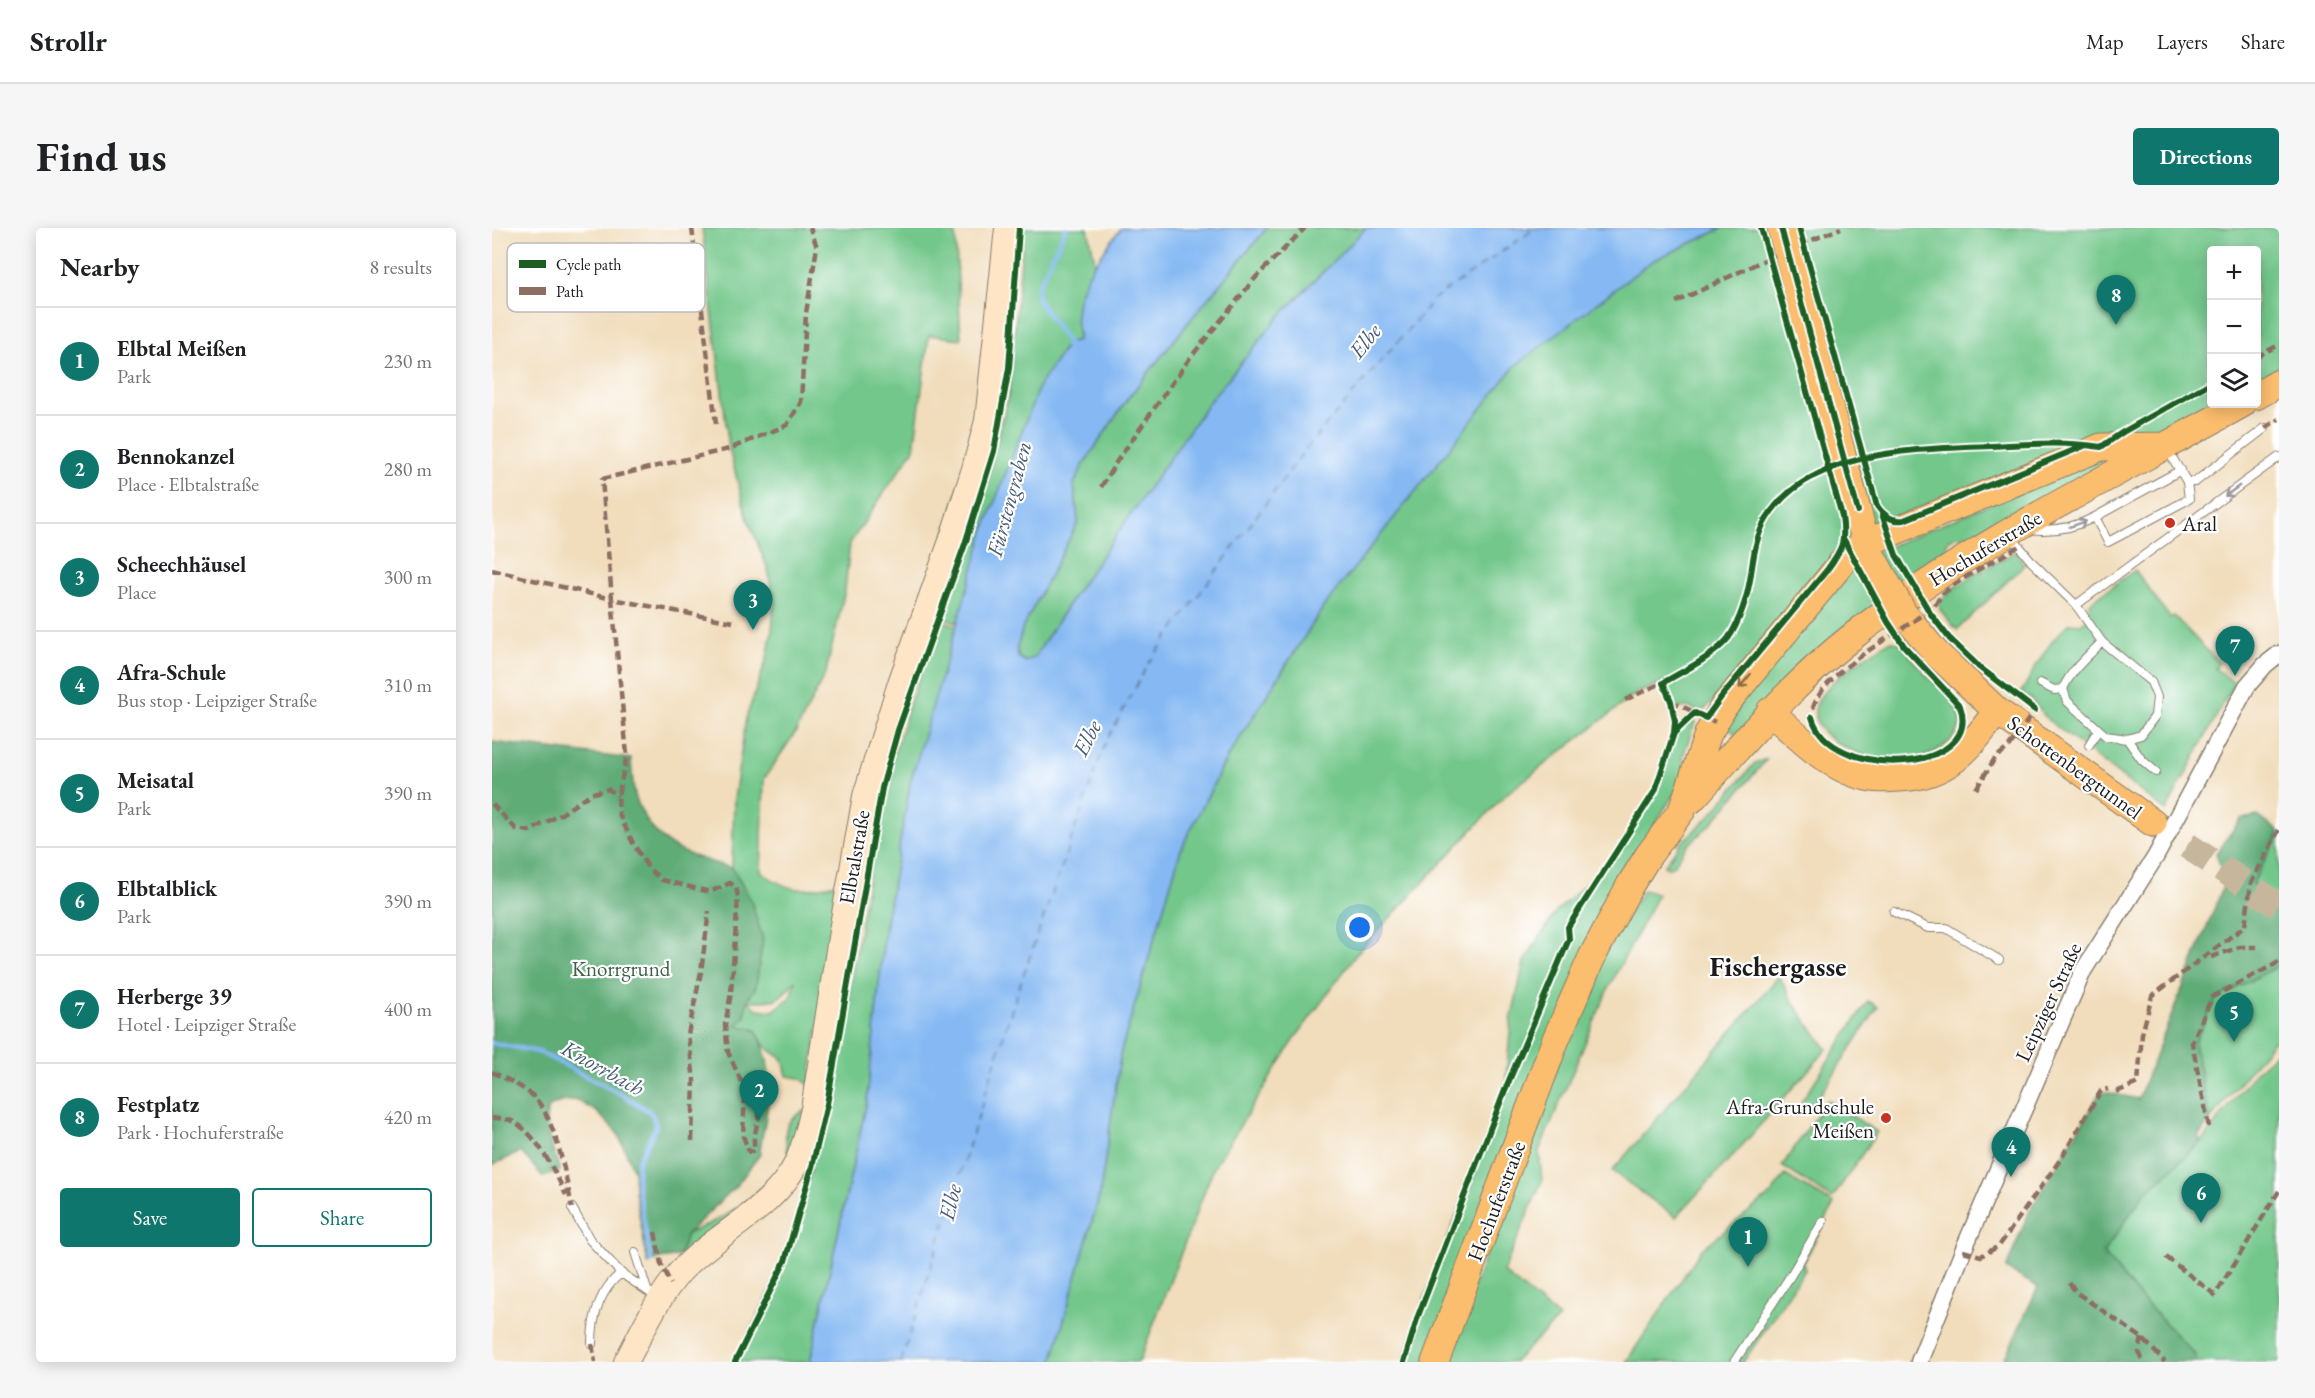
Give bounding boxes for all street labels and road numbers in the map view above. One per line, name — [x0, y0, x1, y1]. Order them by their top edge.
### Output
street label: Hochuferstraße — [1924, 504, 2046, 592]
street label: Schottenbergtunnel — [2002, 709, 2148, 825]
street label: Elbtalstraße — [832, 808, 876, 906]
street label: Leipziger Straße — [2009, 938, 2087, 1066]
street label: Hochuferstraße — [1461, 1137, 1531, 1265]

